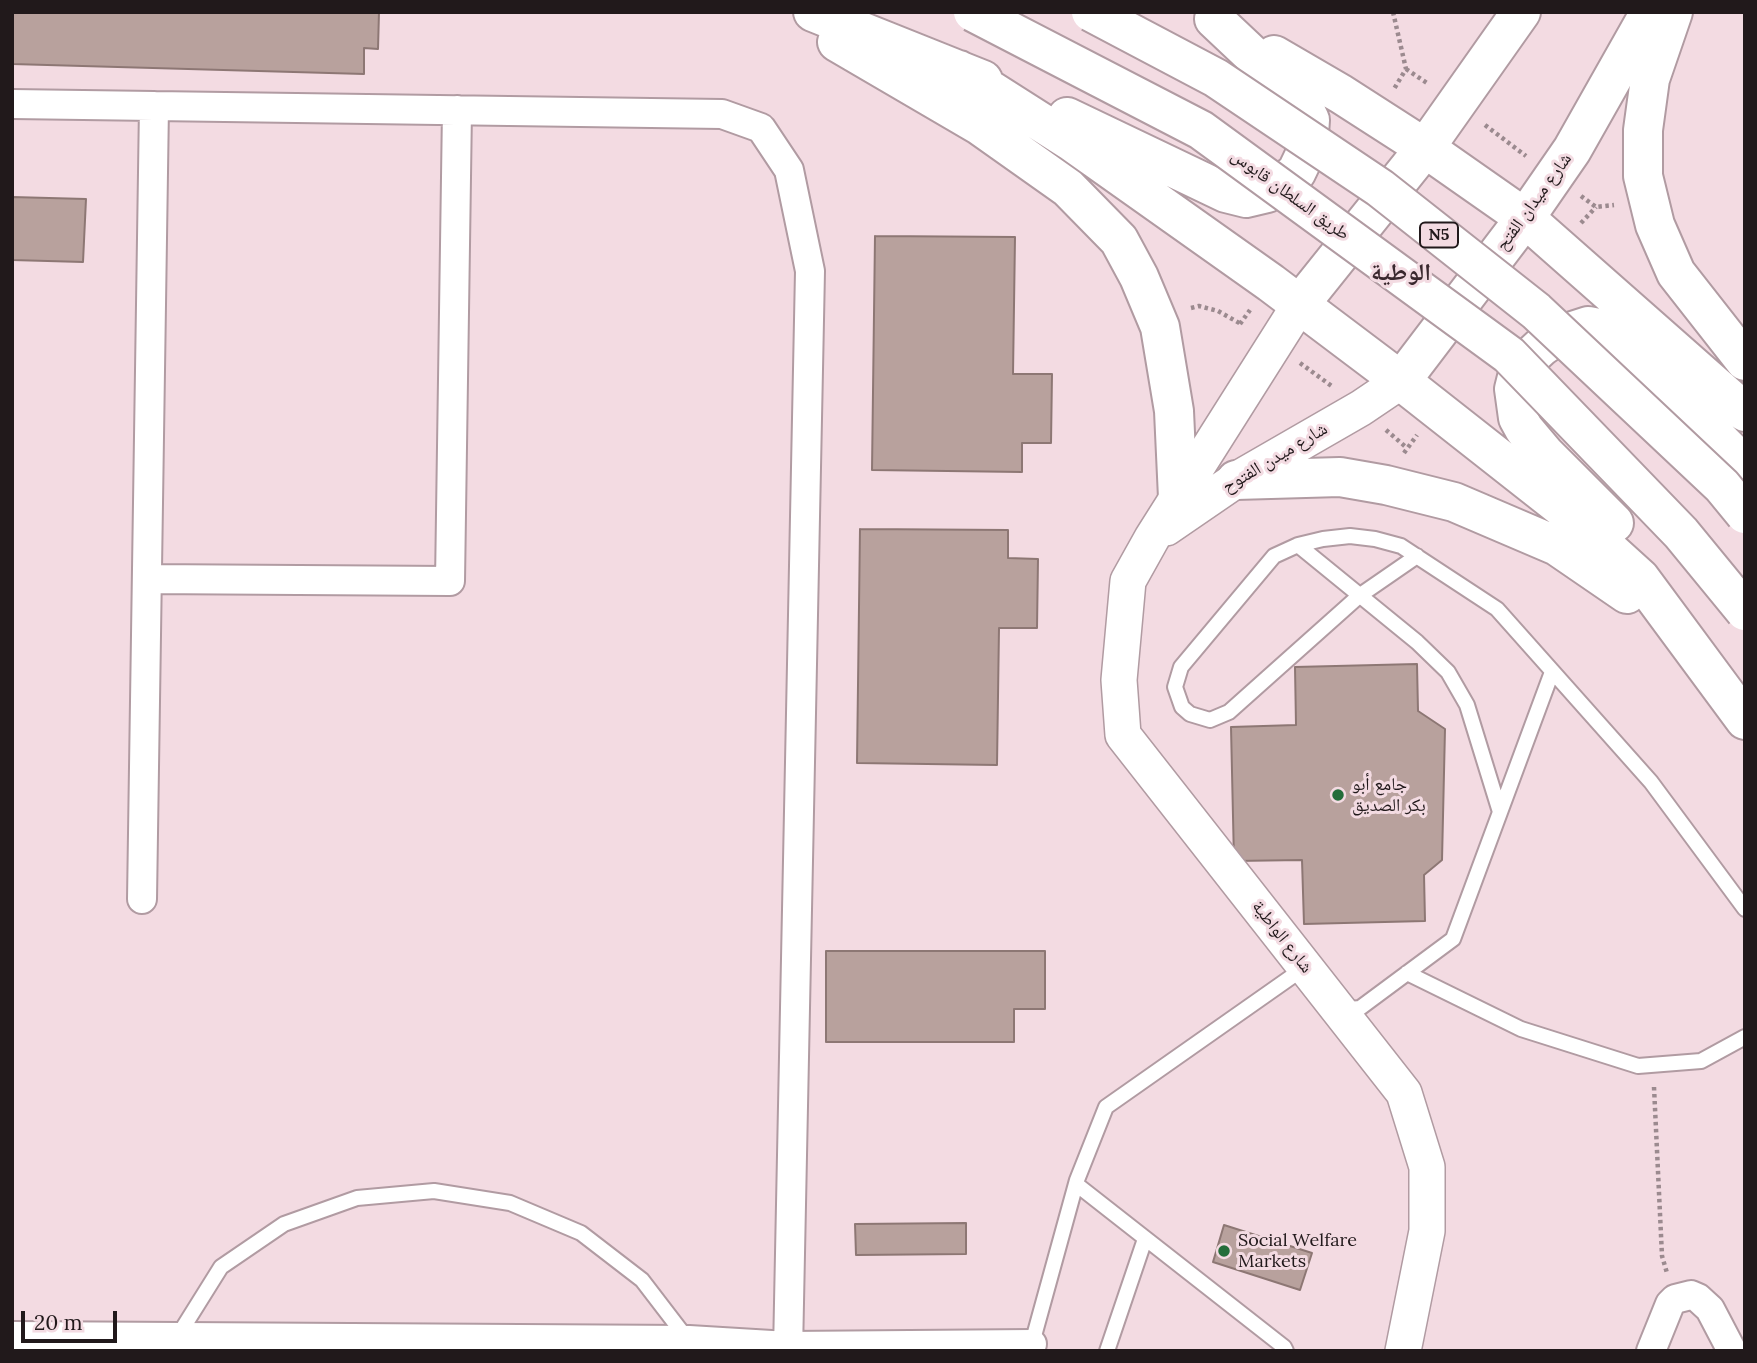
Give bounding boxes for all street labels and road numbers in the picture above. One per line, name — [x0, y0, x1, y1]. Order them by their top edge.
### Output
street label: طريق السلطان قابوس — [1227, 145, 1353, 245]
street label: شارع ميدان الفتح — [1491, 149, 1577, 255]
road number: N5 — [1420, 222, 1458, 247]
street label: شارع ميدن الفتوح — [1218, 418, 1332, 498]
street label: شارع الواطية — [1247, 896, 1317, 978]

